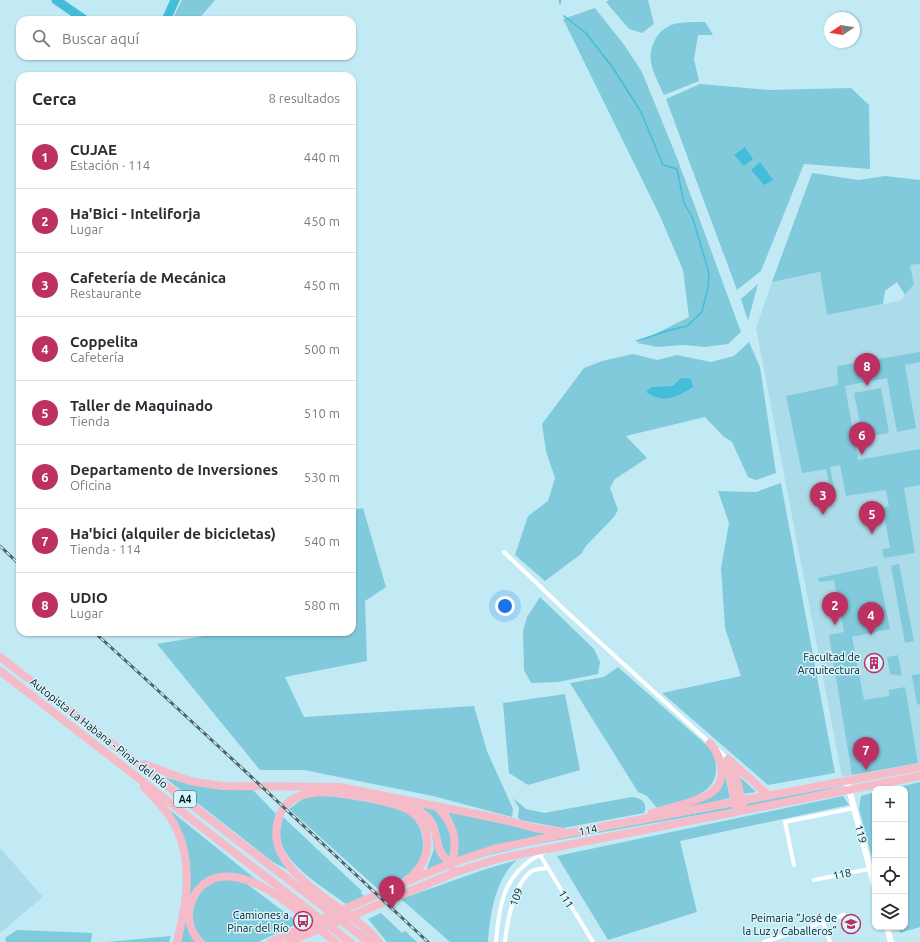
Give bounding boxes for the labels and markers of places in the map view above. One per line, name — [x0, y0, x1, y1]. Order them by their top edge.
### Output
pin: 8 — [854, 353, 880, 386]
pin: 6 — [849, 422, 875, 455]
pin: 3 — [810, 482, 836, 515]
pin: 5 — [859, 501, 885, 534]
pin: 2 — [822, 592, 848, 625]
pin: 4 — [858, 602, 884, 635]
place label: Facultad de Arquitectura — [797, 651, 860, 676]
building icon: Facultad de Arquitectura — [863, 652, 885, 674]
pin: 7 — [853, 737, 879, 770]
pin: 1 — [379, 876, 405, 909]
place label: Camiones a Pinar del Río — [227, 909, 289, 934]
bus stop icon: Camiones a Pinar del Río — [292, 910, 314, 932]
place label: Peimaria “José de la Luz y Caballeros” — [743, 912, 837, 937]
school or university icon: Peimaria “José de la Luz y Caballeros” — [840, 913, 862, 935]

